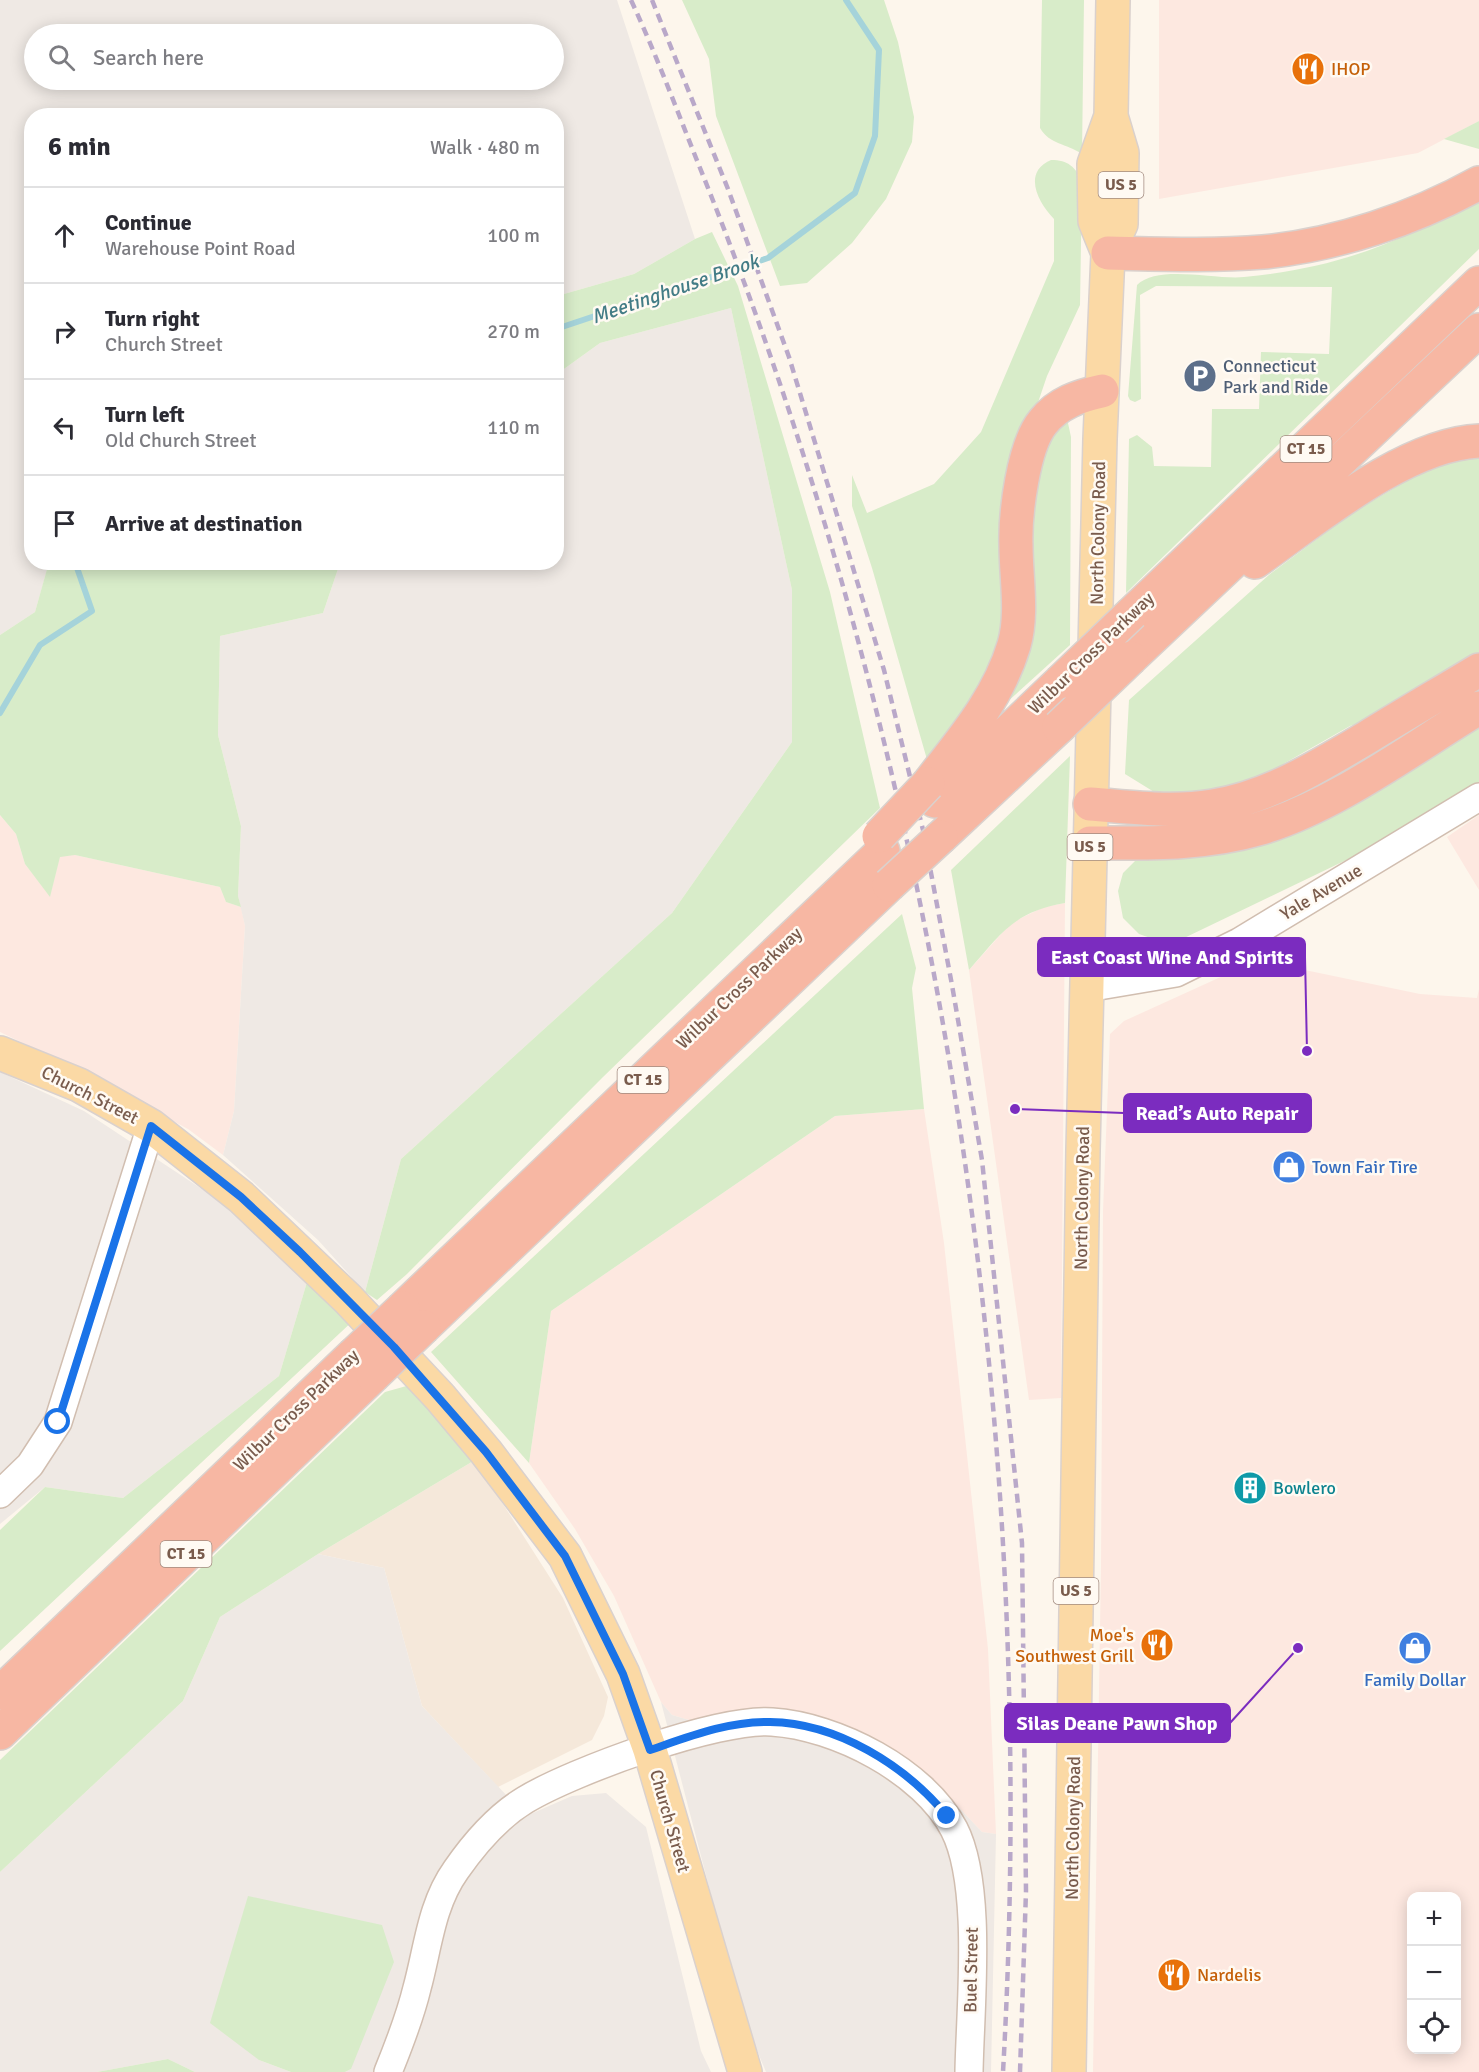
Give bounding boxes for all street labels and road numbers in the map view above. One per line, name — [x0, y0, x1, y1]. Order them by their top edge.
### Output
road number: US 5 — [1098, 172, 1144, 198]
road number: CT 15 — [1280, 436, 1332, 462]
street label: North Colony Road — [1086, 461, 1110, 605]
street label: Wilbur Cross Parkway — [1024, 587, 1159, 719]
road number: US 5 — [1068, 834, 1112, 860]
street label: Yale Avenue — [1276, 859, 1366, 925]
street label: Wilbur Cross Parkway — [672, 922, 807, 1054]
street label: Church Street — [38, 1061, 142, 1129]
road number: CT 15 — [618, 1067, 668, 1093]
street label: North Colony Road — [1070, 1126, 1094, 1270]
street label: Wilbur Cross Parkway — [229, 1344, 364, 1476]
road number: CT 15 — [160, 1541, 212, 1567]
road number: US 5 — [1054, 1578, 1098, 1604]
street label: North Colony Road — [1061, 1756, 1085, 1900]
street label: Church Street — [645, 1767, 695, 1875]
street label: Buel Street — [959, 1927, 983, 2013]

